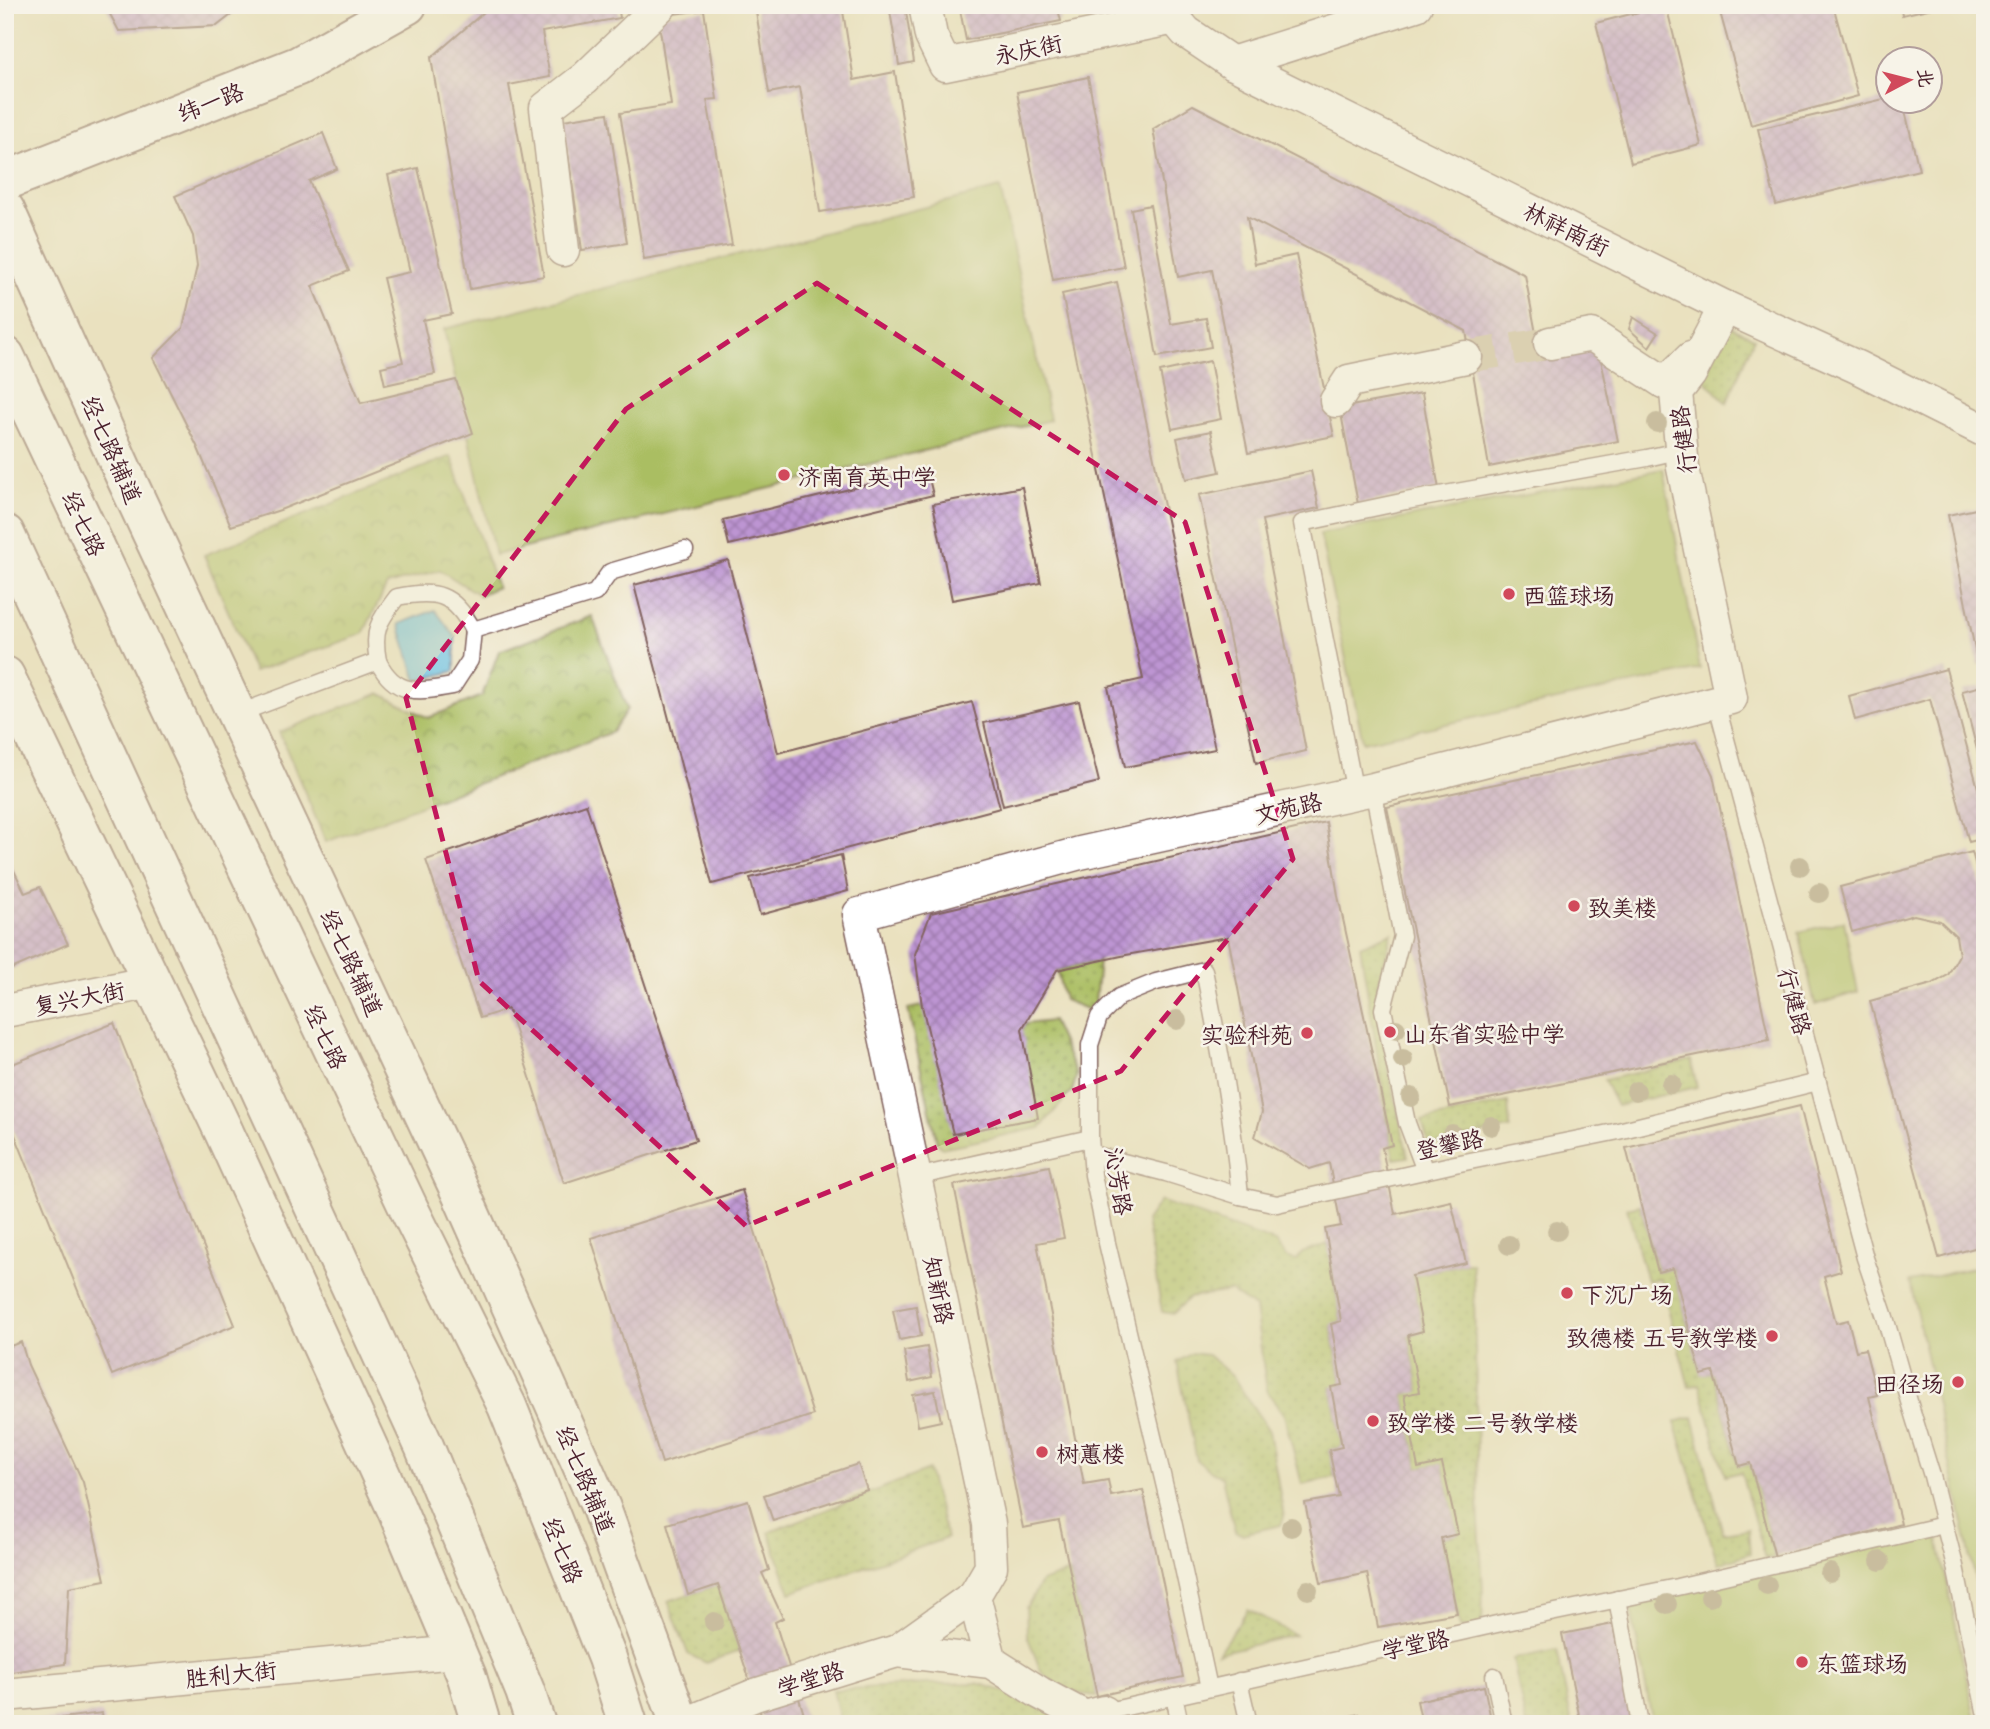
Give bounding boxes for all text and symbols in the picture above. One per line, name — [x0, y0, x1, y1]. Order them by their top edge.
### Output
street label: 永庆街 — [991, 24, 1065, 72]
north arrow — [1874, 46, 1944, 116]
text: 北 — [1912, 67, 1942, 89]
street label: 纬一路 — [172, 72, 248, 130]
street label: 林祥南街 — [1518, 192, 1616, 264]
street label: 经七路辅道 — [74, 389, 152, 509]
street label: 行健路 — [1660, 404, 1704, 476]
place label: 济南育英中学 — [798, 458, 936, 493]
marker: 济南育英中学 — [776, 467, 792, 483]
street label: 经七路 — [55, 484, 115, 562]
place label: 西篮球场 — [1523, 577, 1615, 612]
marker: 西篮球场 — [1501, 586, 1517, 602]
street label: 文苑路 — [1250, 782, 1326, 832]
place label: 致美楼 — [1588, 889, 1657, 924]
marker: 致美楼 — [1566, 898, 1582, 914]
street label: 经七路辅道 — [313, 902, 393, 1022]
street label: 行健路 — [1770, 963, 1822, 1039]
street label: 复兴大街 — [31, 971, 127, 1023]
street label: 经七路 — [297, 997, 357, 1075]
place label: 山东省实验中学 — [1404, 1015, 1565, 1050]
place label: 实验科苑 — [1201, 1016, 1293, 1051]
marker: 山东省实验中学 — [1382, 1024, 1398, 1040]
marker: 实验科苑 — [1299, 1025, 1315, 1041]
street label: 登攀路 — [1412, 1119, 1486, 1167]
street label: 沁芳路 — [1097, 1144, 1143, 1218]
street label: 知新路 — [916, 1253, 964, 1327]
place label: 下沉广场 — [1581, 1276, 1673, 1311]
marker: 下沉广场 — [1559, 1285, 1575, 1301]
place label: 致德楼 五号教学楼 — [1567, 1319, 1758, 1354]
marker: 致德楼 五号教学楼 — [1764, 1328, 1780, 1344]
place label: 田径场 — [1875, 1365, 1944, 1400]
marker: 田径场 — [1950, 1374, 1966, 1390]
place label: 致学楼 二号教学楼 — [1387, 1404, 1578, 1439]
marker: 致学楼 二号教学楼 — [1365, 1413, 1381, 1429]
street label: 经七路辅道 — [548, 1419, 626, 1539]
place label: 树蕙楼 — [1056, 1435, 1125, 1470]
marker: 树蕙楼 — [1034, 1444, 1050, 1460]
street label: 经七路 — [535, 1511, 593, 1589]
street label: 学堂路 — [1378, 1619, 1452, 1667]
place label: 东篮球场 — [1816, 1645, 1908, 1680]
street label: 胜利大街 — [183, 1651, 279, 1695]
street label: 学堂路 — [772, 1651, 848, 1705]
marker: 东篮球场 — [1794, 1654, 1810, 1670]

